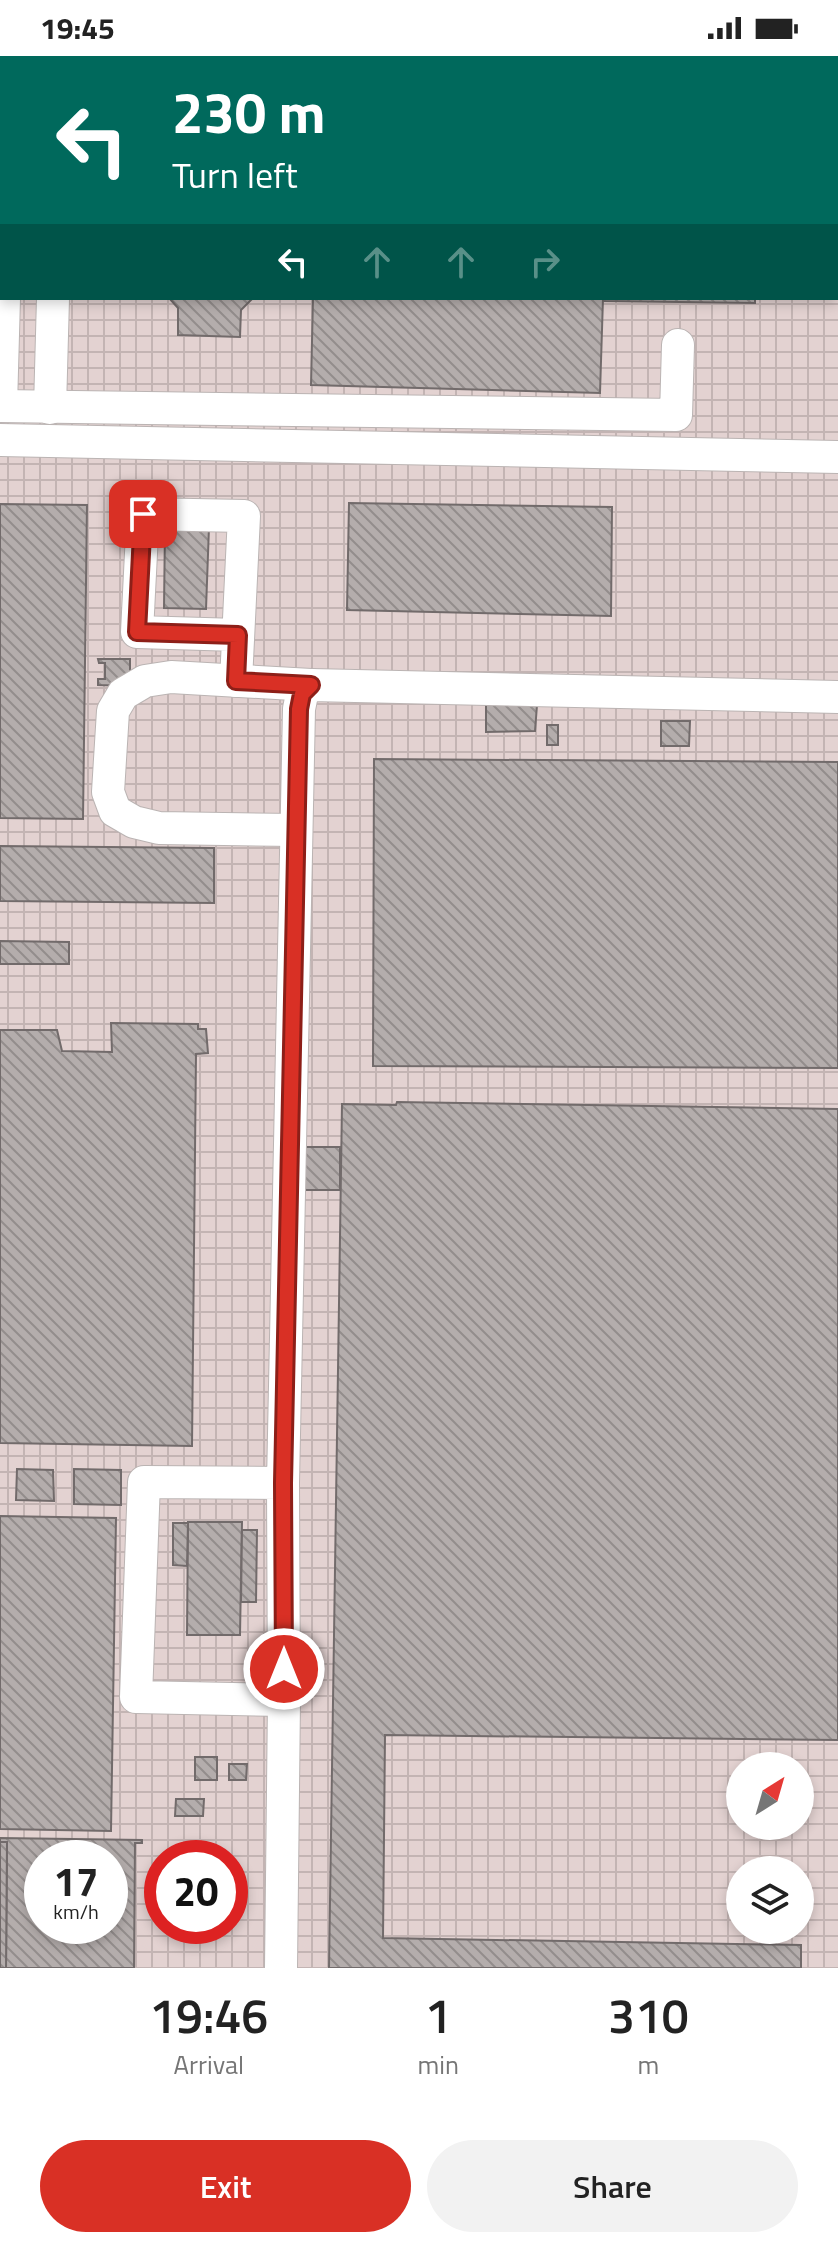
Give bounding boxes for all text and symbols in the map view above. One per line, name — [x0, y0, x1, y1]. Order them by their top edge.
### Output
text: 19:45 — [40, 5, 115, 51]
text: 230 m — [172, 70, 325, 155]
icon: left — [40, 88, 144, 192]
text: Turn left — [172, 147, 298, 202]
icon: left — [271, 240, 315, 284]
icon: ahead — [355, 240, 399, 284]
icon: ahead — [439, 240, 483, 284]
icon: right — [523, 240, 567, 284]
pin — [109, 480, 177, 548]
icon: arrive — [121, 492, 165, 536]
position arrow — [242, 1627, 326, 1711]
north arrow — [726, 1752, 814, 1840]
map controls — [726, 1752, 814, 1944]
speed limit sign: 20 — [144, 1840, 248, 1944]
text: 17 — [54, 1851, 98, 1912]
button: layers — [726, 1856, 814, 1944]
text: km/h — [53, 1896, 99, 1927]
text: 19:46 — [149, 1979, 268, 2052]
text: 1 — [425, 1979, 452, 2052]
text: 310 — [608, 1979, 689, 2052]
text: Arrival — [173, 2045, 244, 2084]
text: min — [417, 2045, 459, 2084]
text: m — [638, 2045, 659, 2084]
button: Exit — [40, 2140, 411, 2232]
button: Share — [427, 2140, 798, 2232]

